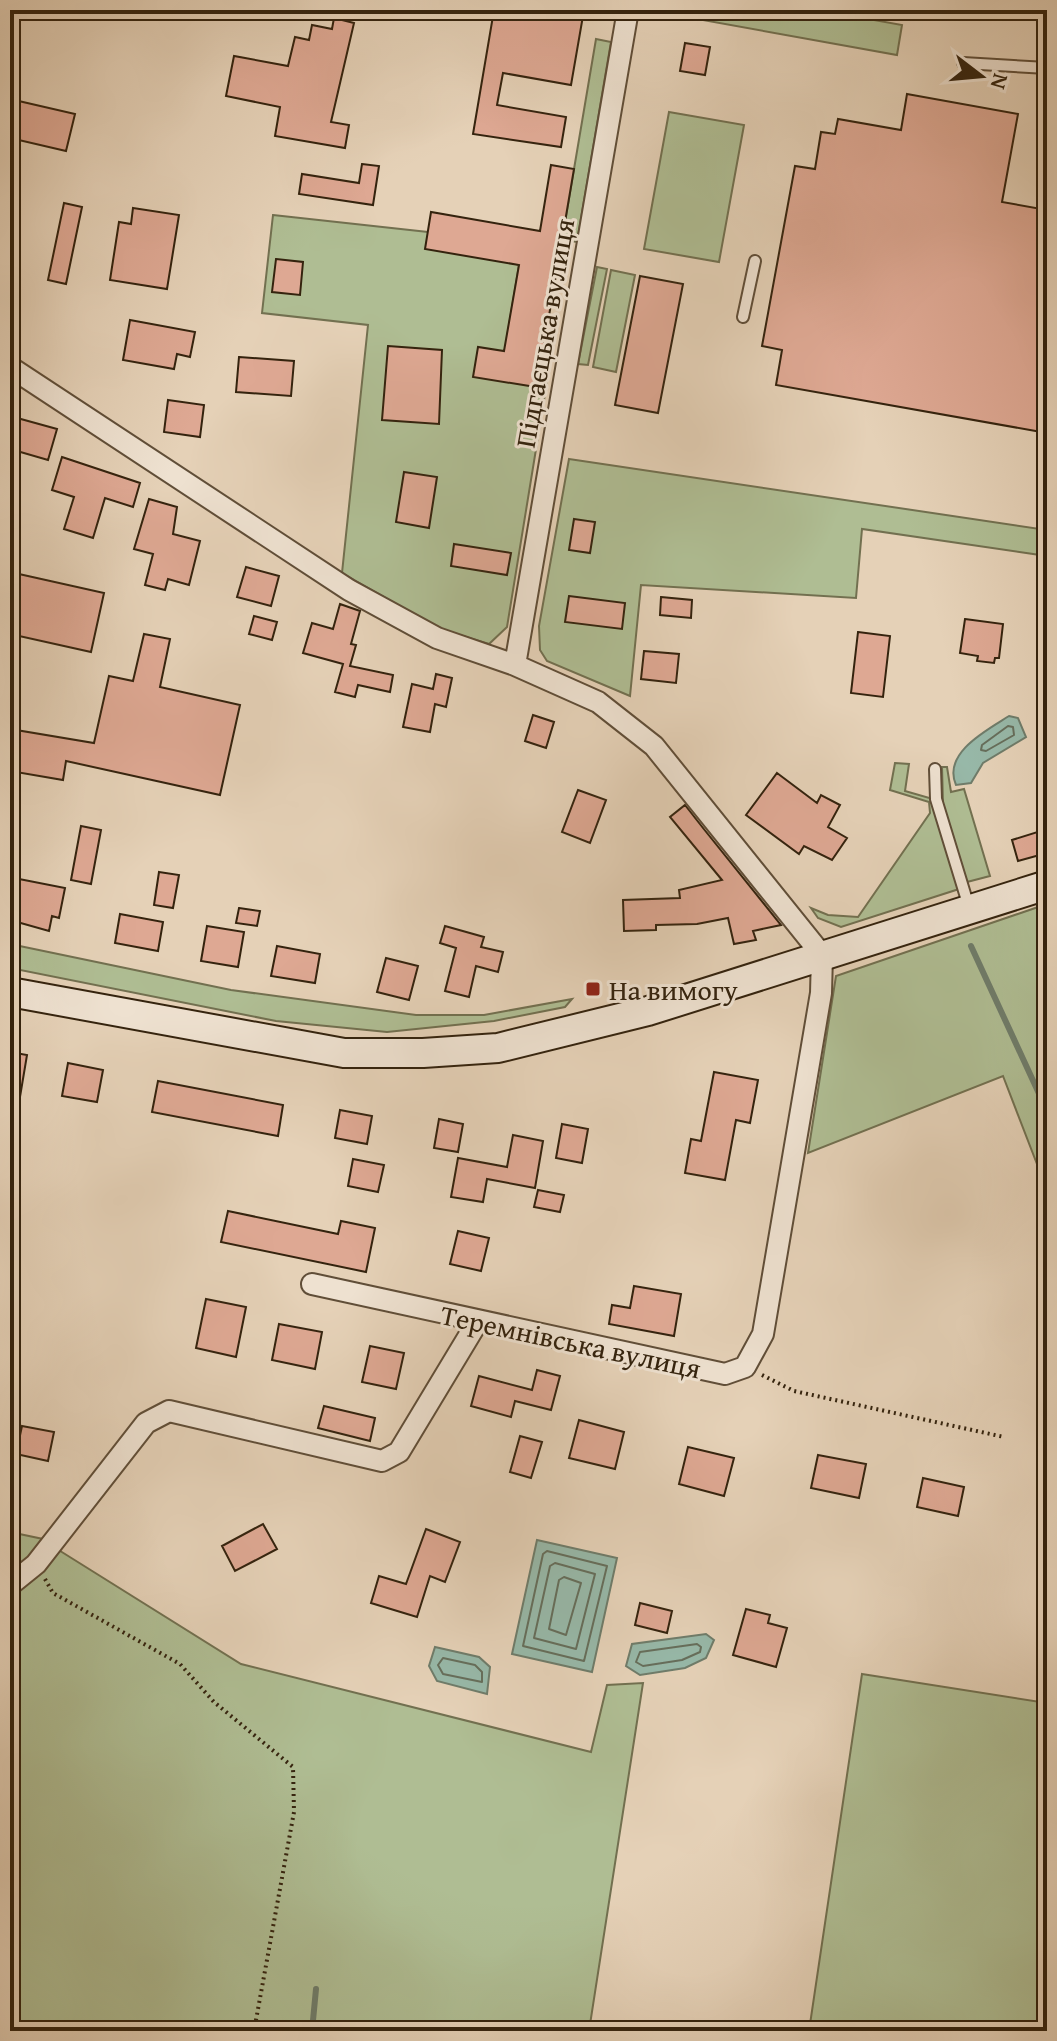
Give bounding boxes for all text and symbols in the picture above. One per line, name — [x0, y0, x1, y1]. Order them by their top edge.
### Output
north arrow — [941, 36, 1021, 116]
text: N — [983, 70, 1018, 93]
street label: Підгаєцька вулиця — [504, 215, 584, 451]
place label: На вимогу — [609, 969, 738, 1010]
marker: На вимогу — [584, 980, 602, 998]
street label: Теремнівська вулиця — [437, 1293, 705, 1389]

